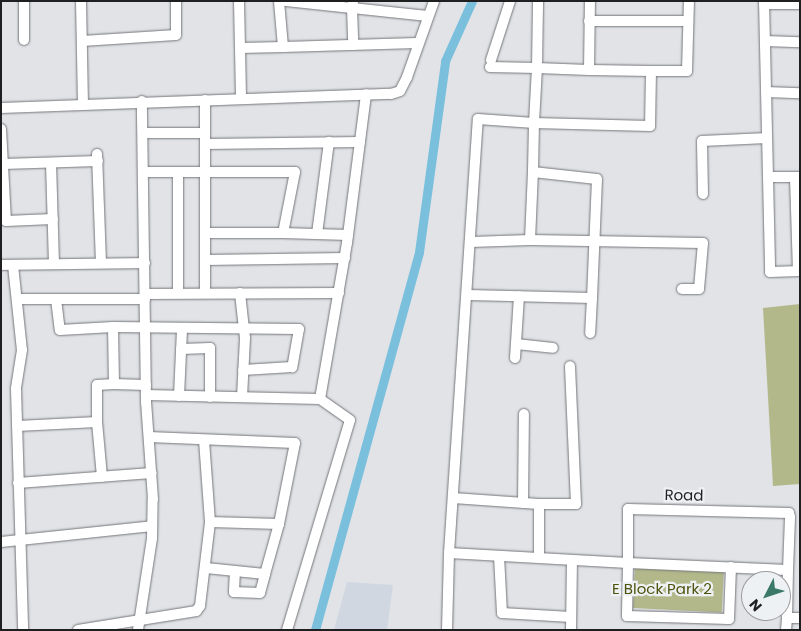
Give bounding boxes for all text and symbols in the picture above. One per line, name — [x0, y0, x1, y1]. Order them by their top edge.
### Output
street label: Road — [664, 486, 704, 504]
north arrow — [741, 571, 791, 621]
park label: E Block Park 2 — [612, 580, 712, 598]
text: N — [744, 595, 766, 616]

